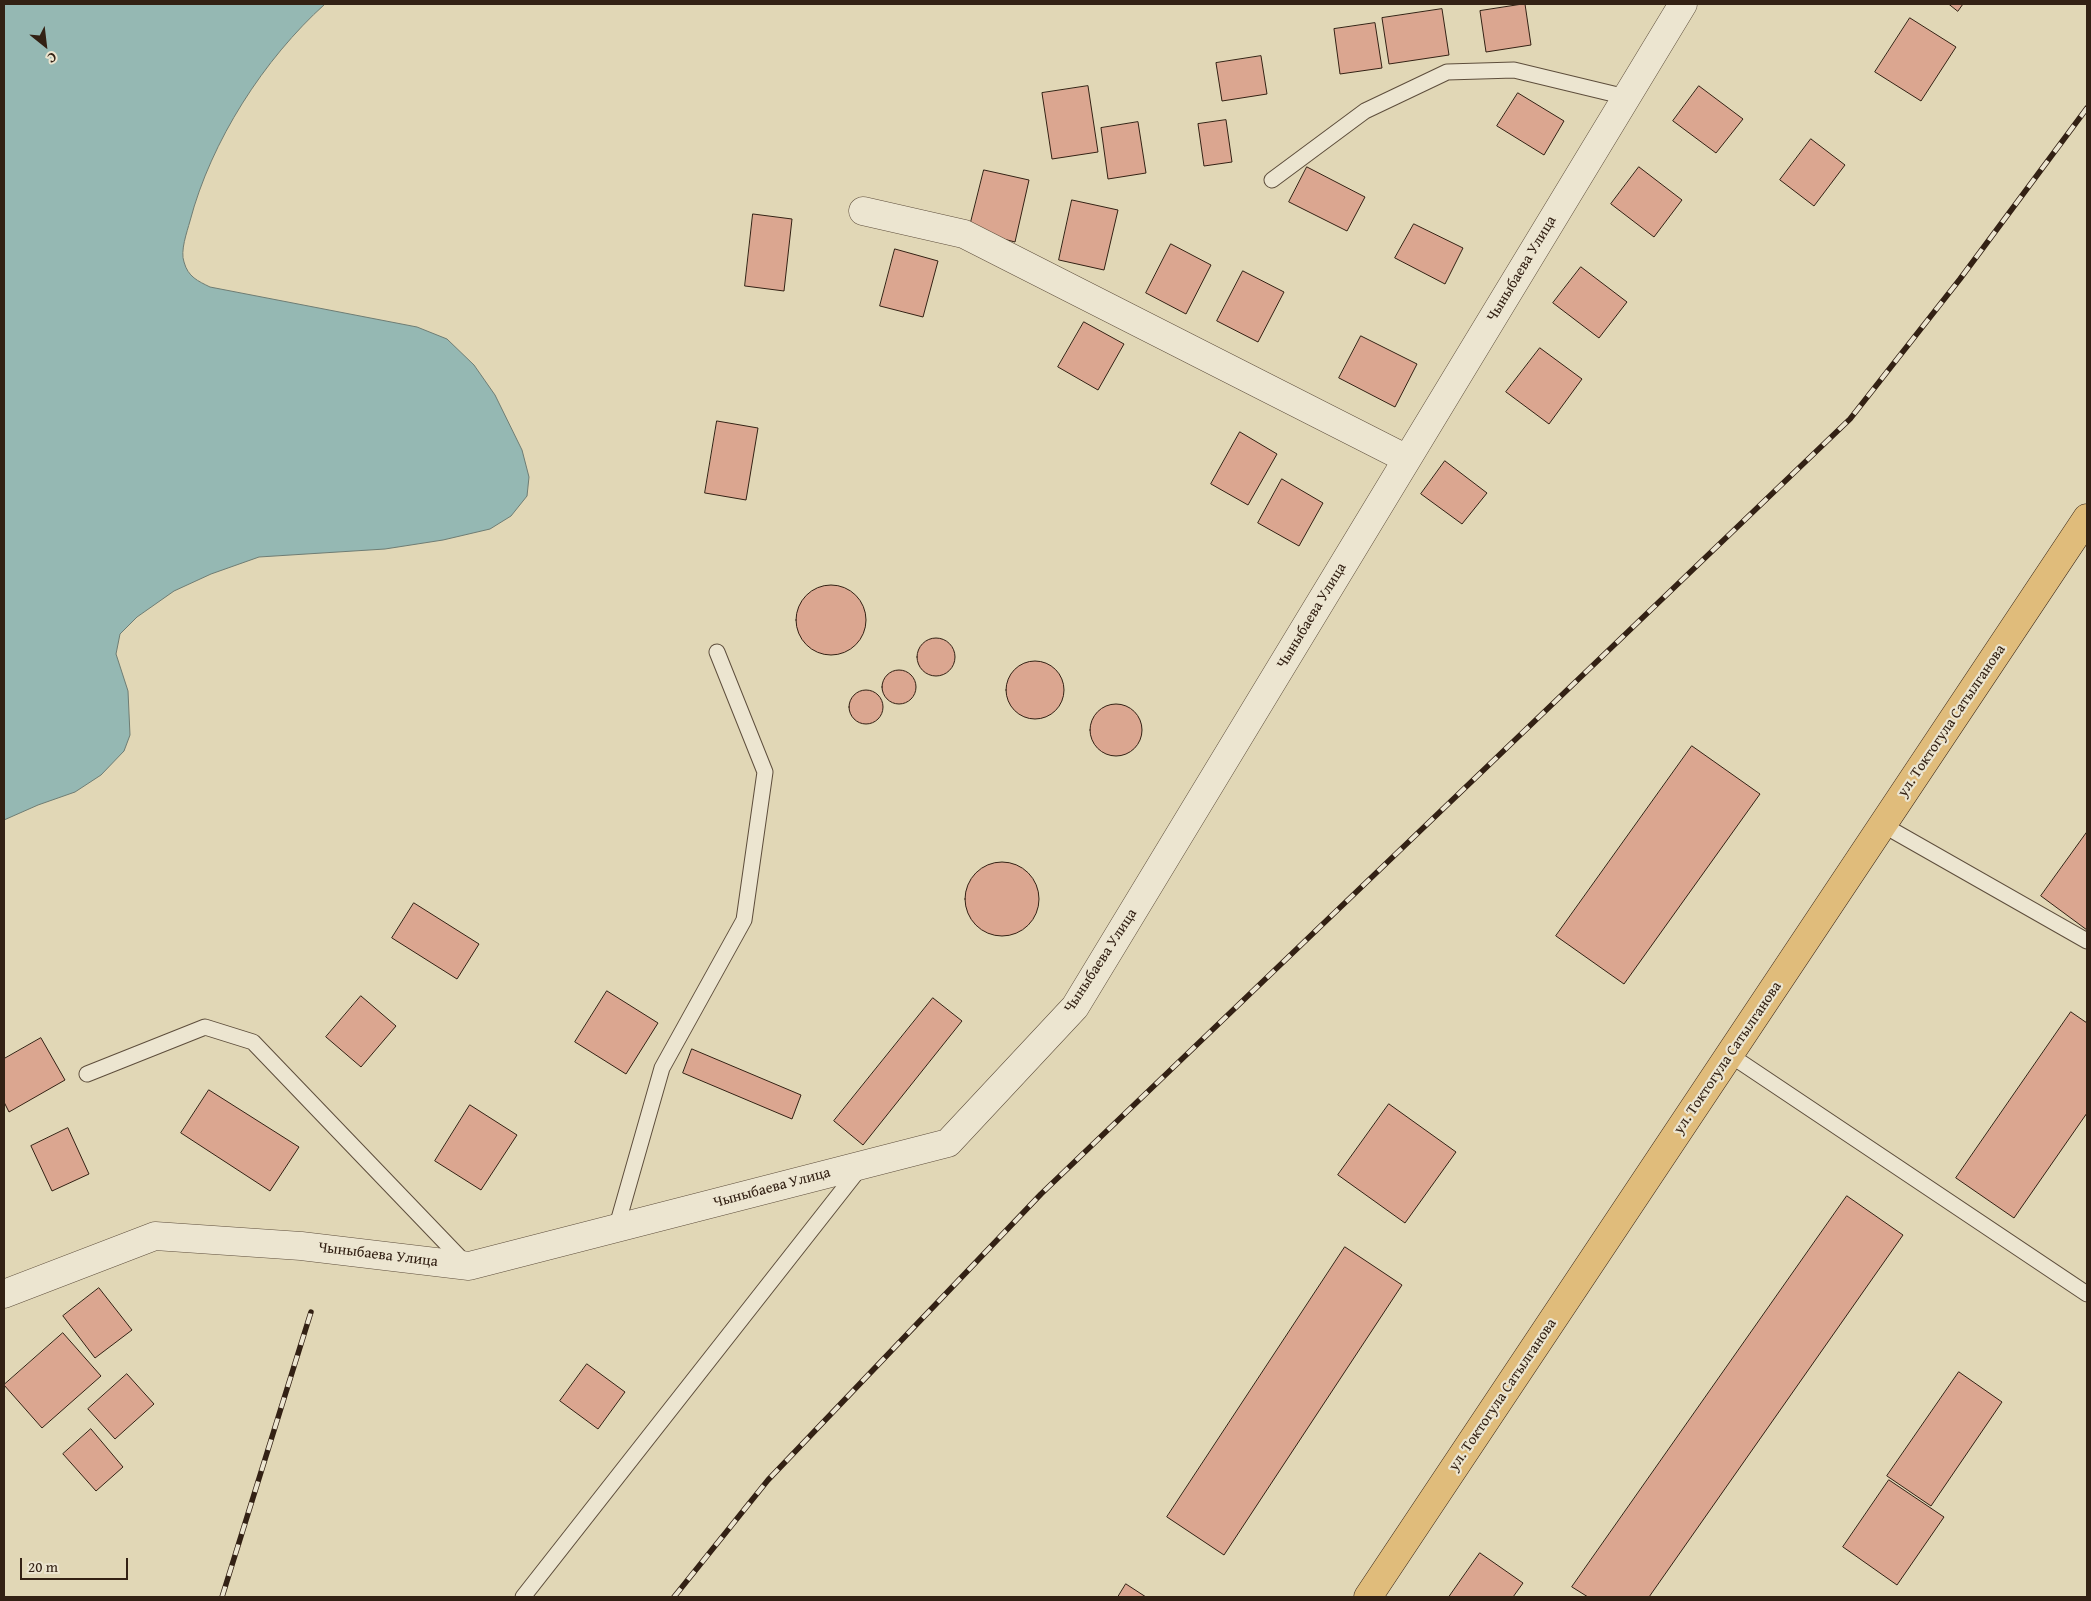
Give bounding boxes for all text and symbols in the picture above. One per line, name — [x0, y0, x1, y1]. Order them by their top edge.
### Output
north arrow — [20, 20, 70, 70]
text: С — [44, 47, 61, 69]
street label: Чыныбаева Улица — [1483, 213, 1561, 325]
street label: Чыныбаева Улица — [1273, 560, 1351, 672]
street label: ул. Токтогула Сатылганова — [1894, 641, 2010, 801]
street label: Чыныбаева Улица — [1061, 906, 1141, 1016]
street label: ул. Токтогула Сатылганова — [1670, 978, 1786, 1138]
street label: Чыныбаева Улица — [711, 1164, 833, 1212]
street label: Чыныбаева Улица — [317, 1239, 439, 1271]
street label: ул. Токтогула Сатылганова — [1445, 1315, 1561, 1475]
scale bar — [22, 1548, 130, 1580]
text: 20 m — [28, 1556, 58, 1577]

